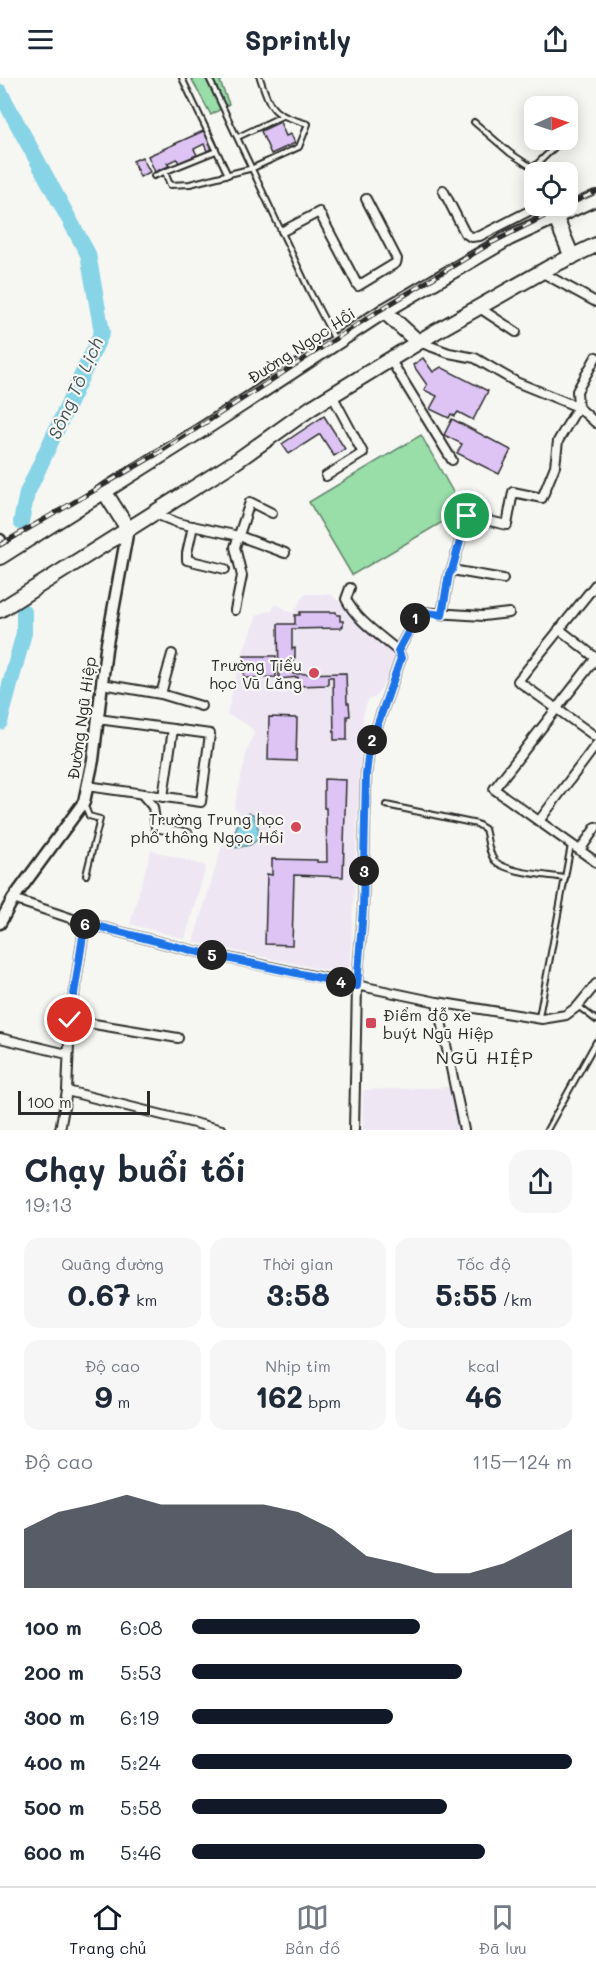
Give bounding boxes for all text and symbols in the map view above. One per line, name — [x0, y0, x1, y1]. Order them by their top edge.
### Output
text: Sprintly — [245, 22, 351, 57]
icon: menu — [24, 23, 57, 56]
icon: share — [539, 23, 572, 56]
north arrow — [524, 96, 578, 150]
map controls — [524, 96, 578, 216]
button: locate — [524, 162, 578, 216]
street label: Đường Ngọc Hồi — [243, 302, 359, 388]
water label: Sông Tô Lịch — [42, 333, 108, 443]
pin — [441, 490, 492, 541]
icon: arrive — [450, 499, 483, 532]
pin: 1 — [400, 603, 430, 633]
text: 1 — [411, 607, 419, 628]
place label: Trường Tiểu học Vũ Lăng — [209, 654, 302, 693]
street label: Đường Ngũ Hiệp — [62, 655, 100, 781]
marker: Trường Tiểu học Vũ Lăng — [307, 666, 321, 680]
pin: 2 — [357, 725, 387, 755]
text: 2 — [368, 729, 376, 750]
place label: Trường Trung học phổ thông Ngọc Hồi — [131, 808, 284, 847]
marker: Trường Trung học phổ thông Ngọc Hồi — [289, 820, 303, 834]
pin: 3 — [349, 856, 379, 886]
text: 3 — [359, 860, 369, 881]
pin: 6 — [70, 909, 100, 939]
text: 6 — [80, 913, 90, 934]
pin: 5 — [197, 940, 227, 970]
text: 5 — [207, 944, 217, 965]
pin: 4 — [326, 967, 356, 997]
text: 4 — [336, 971, 346, 992]
pin — [44, 994, 95, 1045]
icon: check — [53, 1003, 86, 1036]
place label: Điểm đỗ xe buýt Ngũ Hiệp — [383, 1004, 494, 1043]
marker: Điểm đỗ xe buýt Ngũ Hiệp — [364, 1016, 378, 1030]
district label: NGŨ HIỆP — [436, 1045, 534, 1069]
scale bar — [18, 1088, 150, 1116]
text: 100 m — [27, 1091, 72, 1112]
text: Chạy buổi tối — [24, 1147, 247, 1190]
button: share — [509, 1150, 572, 1213]
text: 19:13 — [24, 1191, 72, 1217]
text: Quãng đường — [61, 1253, 164, 1274]
text: Thời gian — [263, 1253, 333, 1274]
text: Tốc độ — [457, 1253, 511, 1274]
text: 0.67 — [67, 1274, 131, 1314]
text: 3:58 — [266, 1274, 330, 1314]
text: 5:55 — [435, 1274, 497, 1314]
text: km — [131, 1289, 157, 1310]
text: /km — [497, 1289, 532, 1310]
text: Độ cao — [85, 1355, 140, 1376]
text: Nhịp tim — [265, 1355, 331, 1376]
text: kcal — [468, 1355, 500, 1376]
text: 9 — [94, 1376, 112, 1416]
text: 162 — [255, 1376, 303, 1416]
text: 46 — [465, 1376, 502, 1416]
text: m — [112, 1391, 130, 1412]
text: bpm — [303, 1391, 341, 1412]
text: Độ cao — [24, 1448, 93, 1474]
text: 115–124 m — [472, 1448, 572, 1474]
text: 100 m — [24, 1614, 82, 1640]
text: 6:08 — [120, 1614, 163, 1640]
text: 200 m — [24, 1659, 84, 1685]
text: 5:53 — [120, 1659, 161, 1685]
text: 300 m — [24, 1704, 85, 1730]
text: 6:19 — [120, 1704, 159, 1730]
text: 400 m — [24, 1749, 85, 1775]
text: 5:24 — [120, 1749, 161, 1775]
text: 500 m — [24, 1794, 84, 1820]
text: 5:58 — [120, 1794, 162, 1820]
text: 600 m — [24, 1839, 85, 1865]
text: 5:46 — [120, 1839, 162, 1865]
tab: Trang chủ — [69, 1901, 147, 1958]
tab: Bản đồ — [285, 1901, 340, 1958]
tab: Đã lưu — [479, 1901, 527, 1958]

